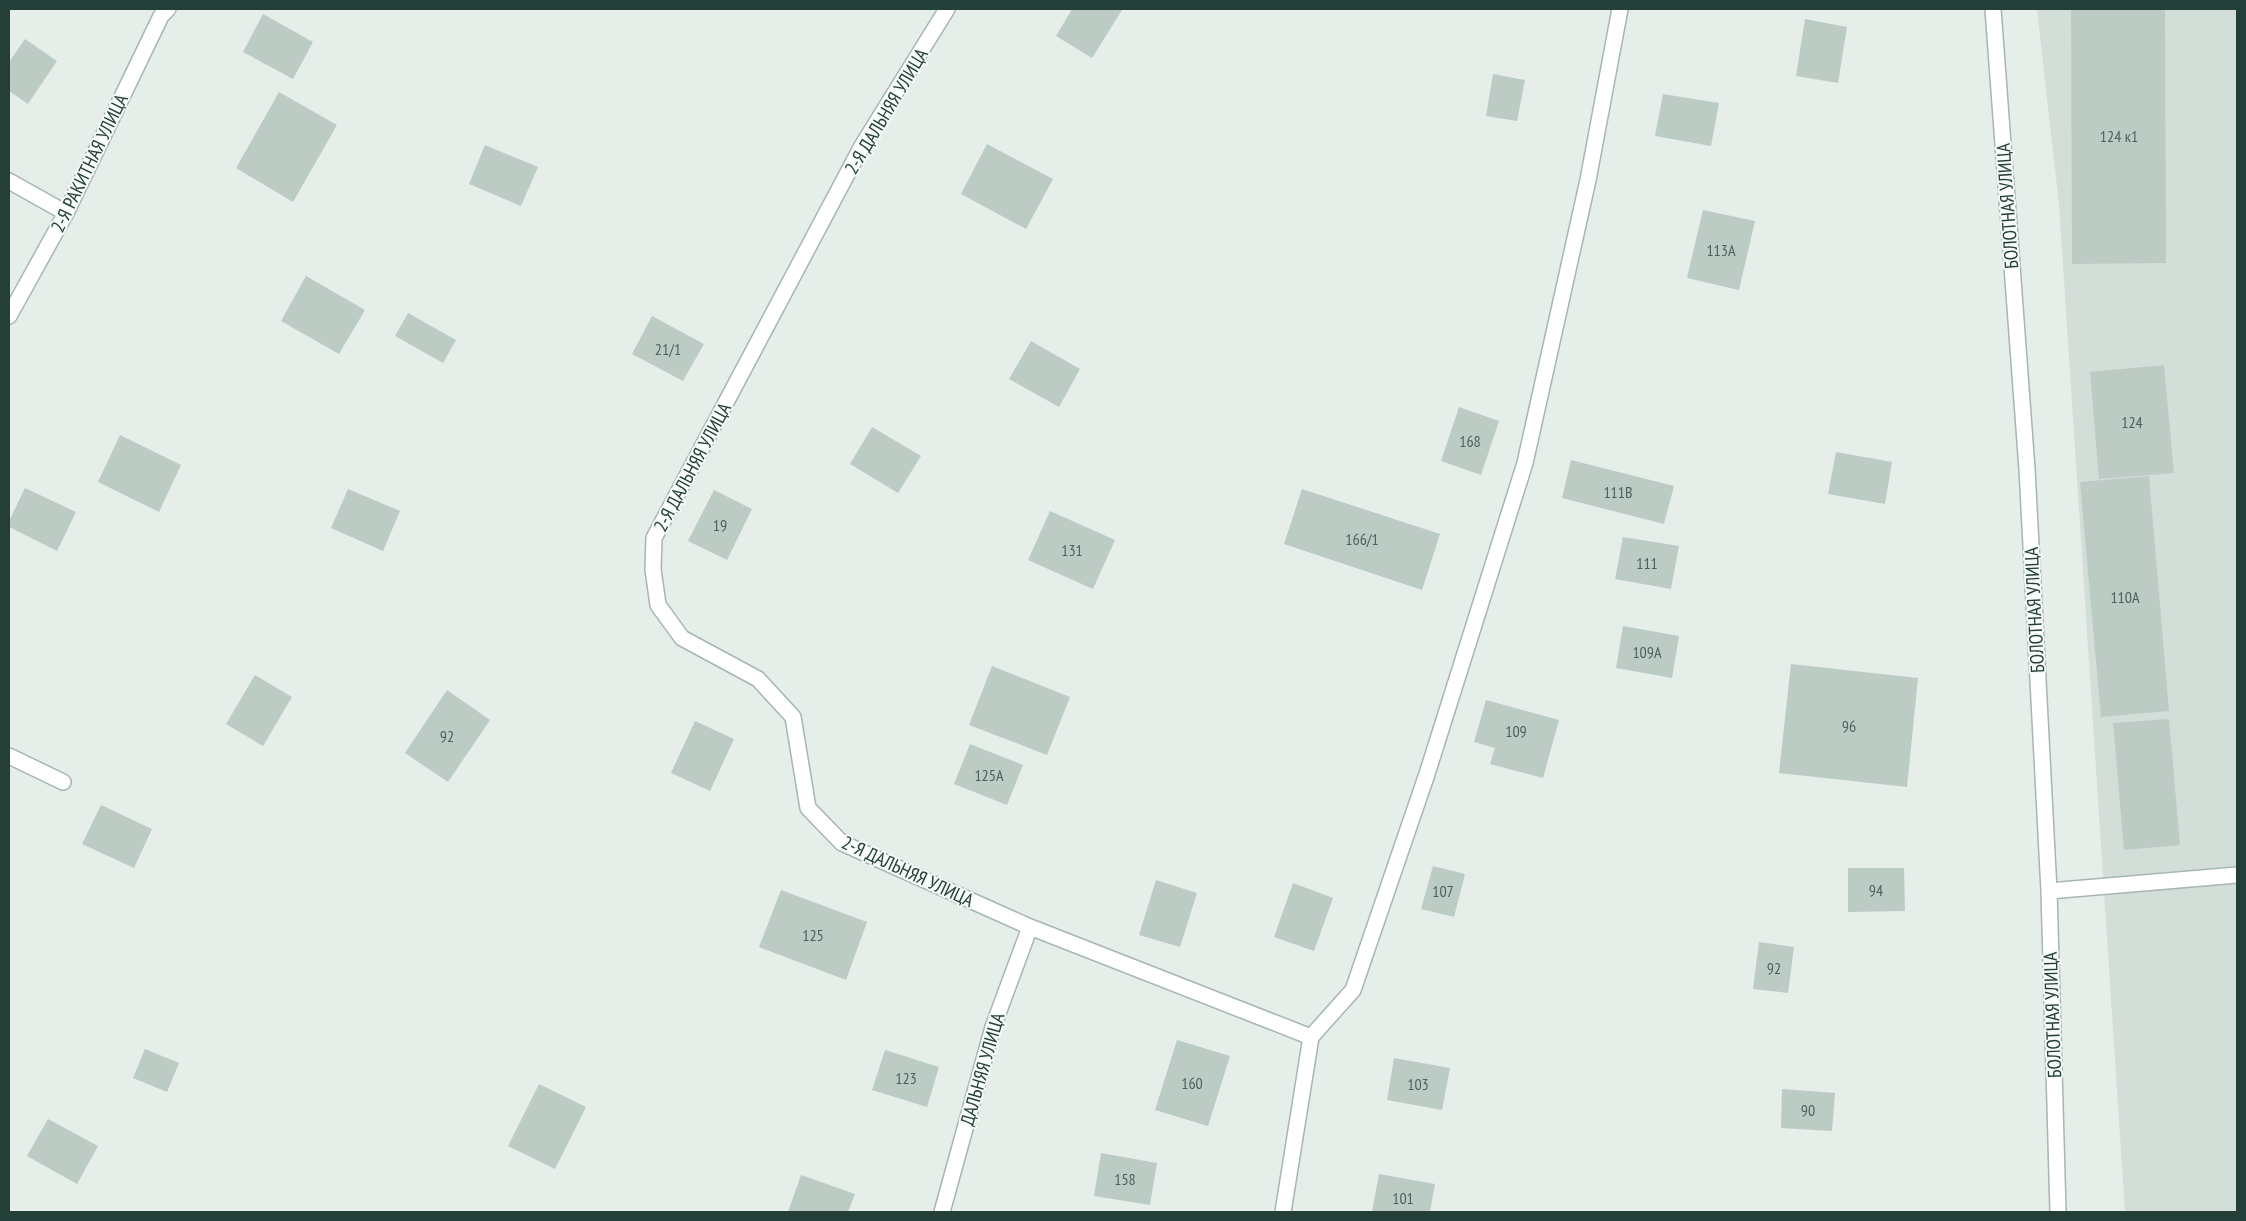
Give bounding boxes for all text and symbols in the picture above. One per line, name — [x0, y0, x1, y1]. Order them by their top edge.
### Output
street label: 2-Я ДАЛЬНЯЯ УЛИЦА — [839, 44, 933, 178]
street label: 2-Я РАКИТНАЯ УЛИЦА — [45, 90, 133, 236]
house number: 124 к1 — [2100, 126, 2138, 146]
street label: БОЛОТНАЯ УЛИЦА — [1991, 142, 2023, 270]
house number: 113А — [1706, 240, 1736, 260]
house number: 21/1 — [655, 339, 681, 359]
street label: 2-Я ДАЛЬНЯЯ УЛИЦА — [648, 398, 736, 536]
house number: 124 — [2121, 412, 2143, 432]
house number: 168 — [1459, 431, 1481, 451]
house number: 111В — [1603, 482, 1633, 502]
house number: 19 — [713, 515, 727, 535]
house number: 166/1 — [1345, 529, 1379, 549]
house number: 131 — [1061, 540, 1083, 560]
street label: БОЛОТНАЯ УЛИЦА — [2019, 547, 2049, 673]
house number: 111 — [1636, 553, 1658, 573]
house number: 110А — [2110, 587, 2140, 607]
house number: 109А — [1632, 642, 1662, 662]
house number: 96 — [1842, 716, 1856, 736]
house number: 109 — [1505, 721, 1527, 741]
house number: 92 — [440, 726, 454, 746]
house number: 125А — [974, 765, 1004, 785]
street label: 2-Я ДАЛЬНЯЯ УЛИЦА — [838, 830, 978, 912]
house number: 94 — [1869, 880, 1883, 900]
house number: 107 — [1432, 881, 1454, 901]
house number: 125 — [802, 925, 824, 945]
street label: БОЛОТНАЯ УЛИЦА — [2038, 952, 2066, 1078]
house number: 92 — [1767, 958, 1781, 978]
street label: ДАЛЬНЯЯ УЛИЦА — [954, 1010, 1010, 1128]
house number: 123 — [895, 1068, 917, 1088]
house number: 160 — [1181, 1073, 1203, 1093]
house number: 103 — [1407, 1074, 1429, 1094]
house number: 90 — [1801, 1100, 1815, 1120]
house number: 158 — [1114, 1169, 1136, 1189]
house number: 101 — [1392, 1188, 1414, 1208]

